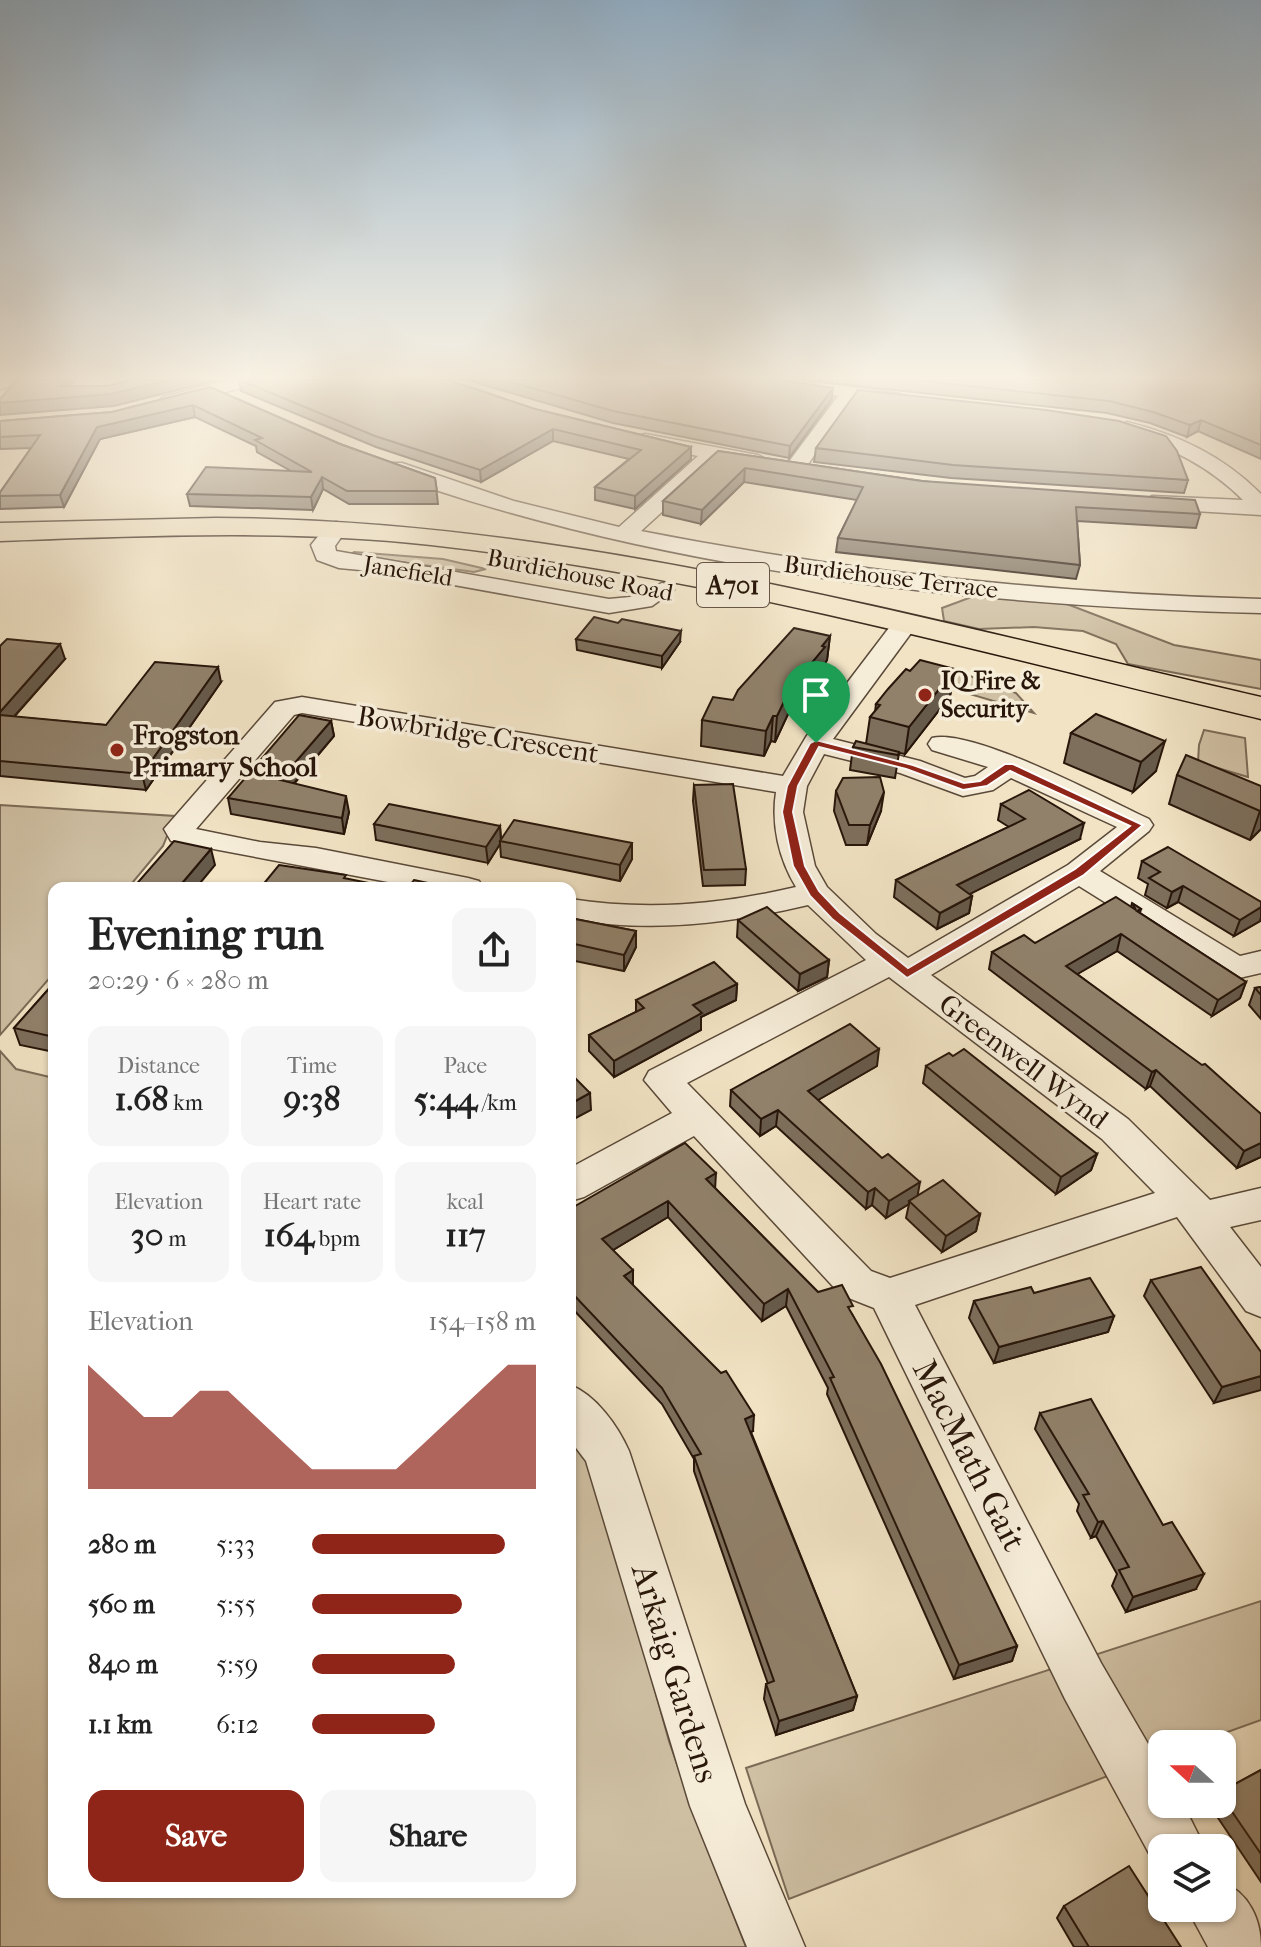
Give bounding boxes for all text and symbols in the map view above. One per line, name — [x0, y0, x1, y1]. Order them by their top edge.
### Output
street label: Burdiehouse Road — [485, 543, 676, 607]
street label: Janefield — [359, 550, 456, 592]
street label: Burdiehouse Terrace — [782, 550, 1000, 604]
road number: A701 — [697, 563, 769, 607]
pin — [782, 661, 850, 743]
place label: IQ Fire & Security — [941, 667, 1041, 723]
icon: arrive — [794, 673, 838, 717]
marker: IQ Fire & Security — [916, 686, 934, 704]
street label: Bowbridge Crescent — [355, 699, 601, 770]
place label: Frogston Primary School — [133, 718, 318, 783]
marker: Frogston Primary School — [108, 741, 126, 759]
button: share — [452, 908, 536, 992]
text: Evening run — [88, 909, 323, 960]
text: 20:29 · 6 × 280 m — [88, 965, 269, 996]
street label: Greenwell Wynd — [933, 987, 1115, 1136]
text: Distance — [117, 1053, 200, 1079]
text: Time — [287, 1053, 337, 1079]
text: Pace — [443, 1053, 487, 1079]
text: 1.68 — [114, 1079, 169, 1119]
text: 9:38 — [283, 1079, 341, 1119]
text: 5:44 — [414, 1079, 477, 1119]
text: km — [169, 1090, 203, 1116]
text: /km — [477, 1090, 517, 1116]
text: Elevation — [114, 1189, 203, 1215]
text: Heart rate — [263, 1189, 361, 1215]
text: kcal — [447, 1189, 484, 1215]
text: 30 — [131, 1215, 164, 1255]
text: 164 — [264, 1215, 314, 1255]
text: 117 — [445, 1215, 486, 1255]
text: m — [164, 1226, 187, 1252]
text: bpm — [314, 1226, 360, 1252]
text: Elevation — [88, 1306, 193, 1337]
text: 154–158 m — [428, 1306, 536, 1337]
street label: MacMath Gait — [904, 1353, 1034, 1558]
text: 280 m — [88, 1529, 156, 1560]
text: 5:33 — [216, 1529, 255, 1560]
street label: Arkaig Gardens — [622, 1557, 727, 1787]
text: 560 m — [88, 1589, 155, 1620]
text: 5:55 — [216, 1589, 256, 1620]
text: 840 m — [88, 1649, 158, 1680]
text: 5:59 — [216, 1649, 258, 1680]
text: 1.1 km — [88, 1709, 152, 1740]
text: 6:12 — [216, 1709, 259, 1740]
north arrow — [1148, 1730, 1236, 1818]
map controls — [1148, 1730, 1236, 1922]
button: Save — [88, 1790, 304, 1882]
button: Share — [320, 1790, 536, 1882]
button: layers — [1148, 1834, 1236, 1922]

